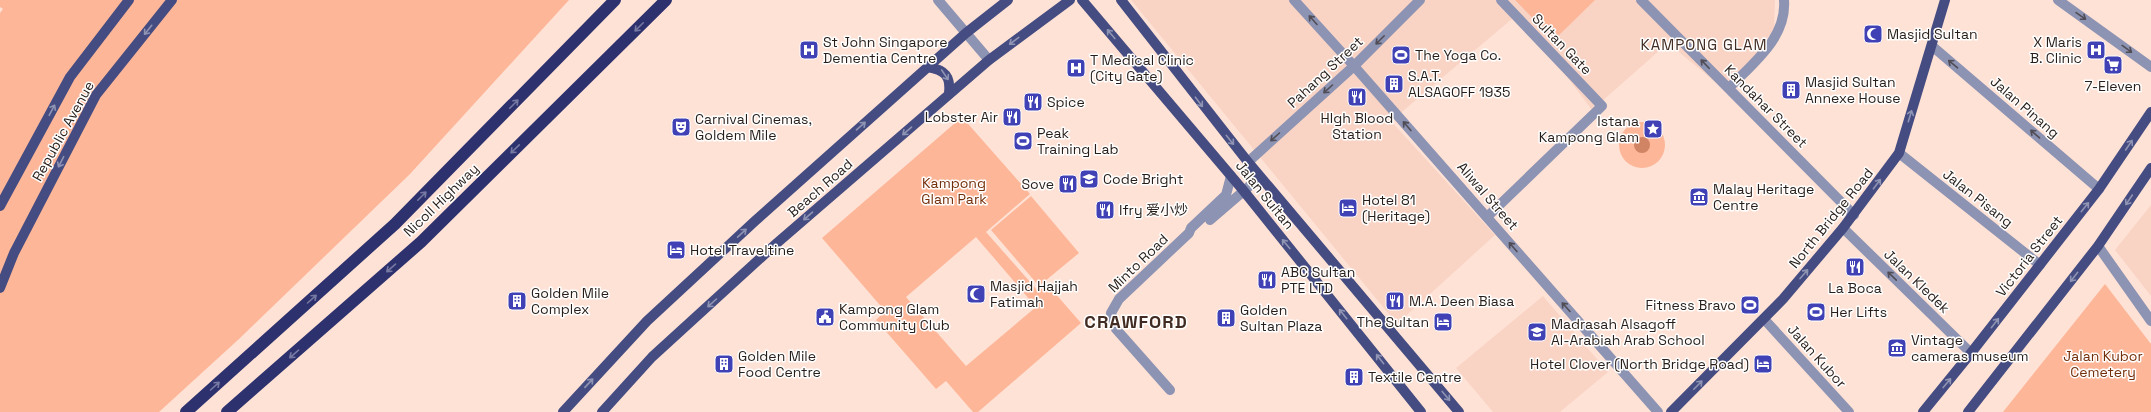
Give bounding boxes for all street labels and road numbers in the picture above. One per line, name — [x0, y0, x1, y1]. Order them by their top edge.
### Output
street label: Sultan Gate — [1528, 9, 1596, 79]
street label: Pahang Street — [1283, 32, 1367, 112]
street label: Kandahar Street — [1721, 61, 1811, 151]
street label: Jalan Pinang — [1987, 72, 2063, 142]
street label: Republic Avenue — [28, 78, 98, 184]
street label: Beach Road — [784, 155, 856, 221]
street label: Jalan Sultan — [1232, 157, 1298, 233]
street label: Aliwal Street — [1453, 158, 1523, 234]
street label: Nicoll Highway — [400, 160, 482, 240]
street label: North Bridge Road — [1785, 164, 1877, 272]
street label: Jalan Pisang — [1939, 165, 2017, 231]
street label: Victoria Street — [1992, 212, 2066, 300]
street label: Minto Road — [1104, 230, 1172, 296]
street label: Jalan Kledek — [1880, 245, 1954, 317]
street label: Jalan Kubor — [1784, 320, 1850, 392]

